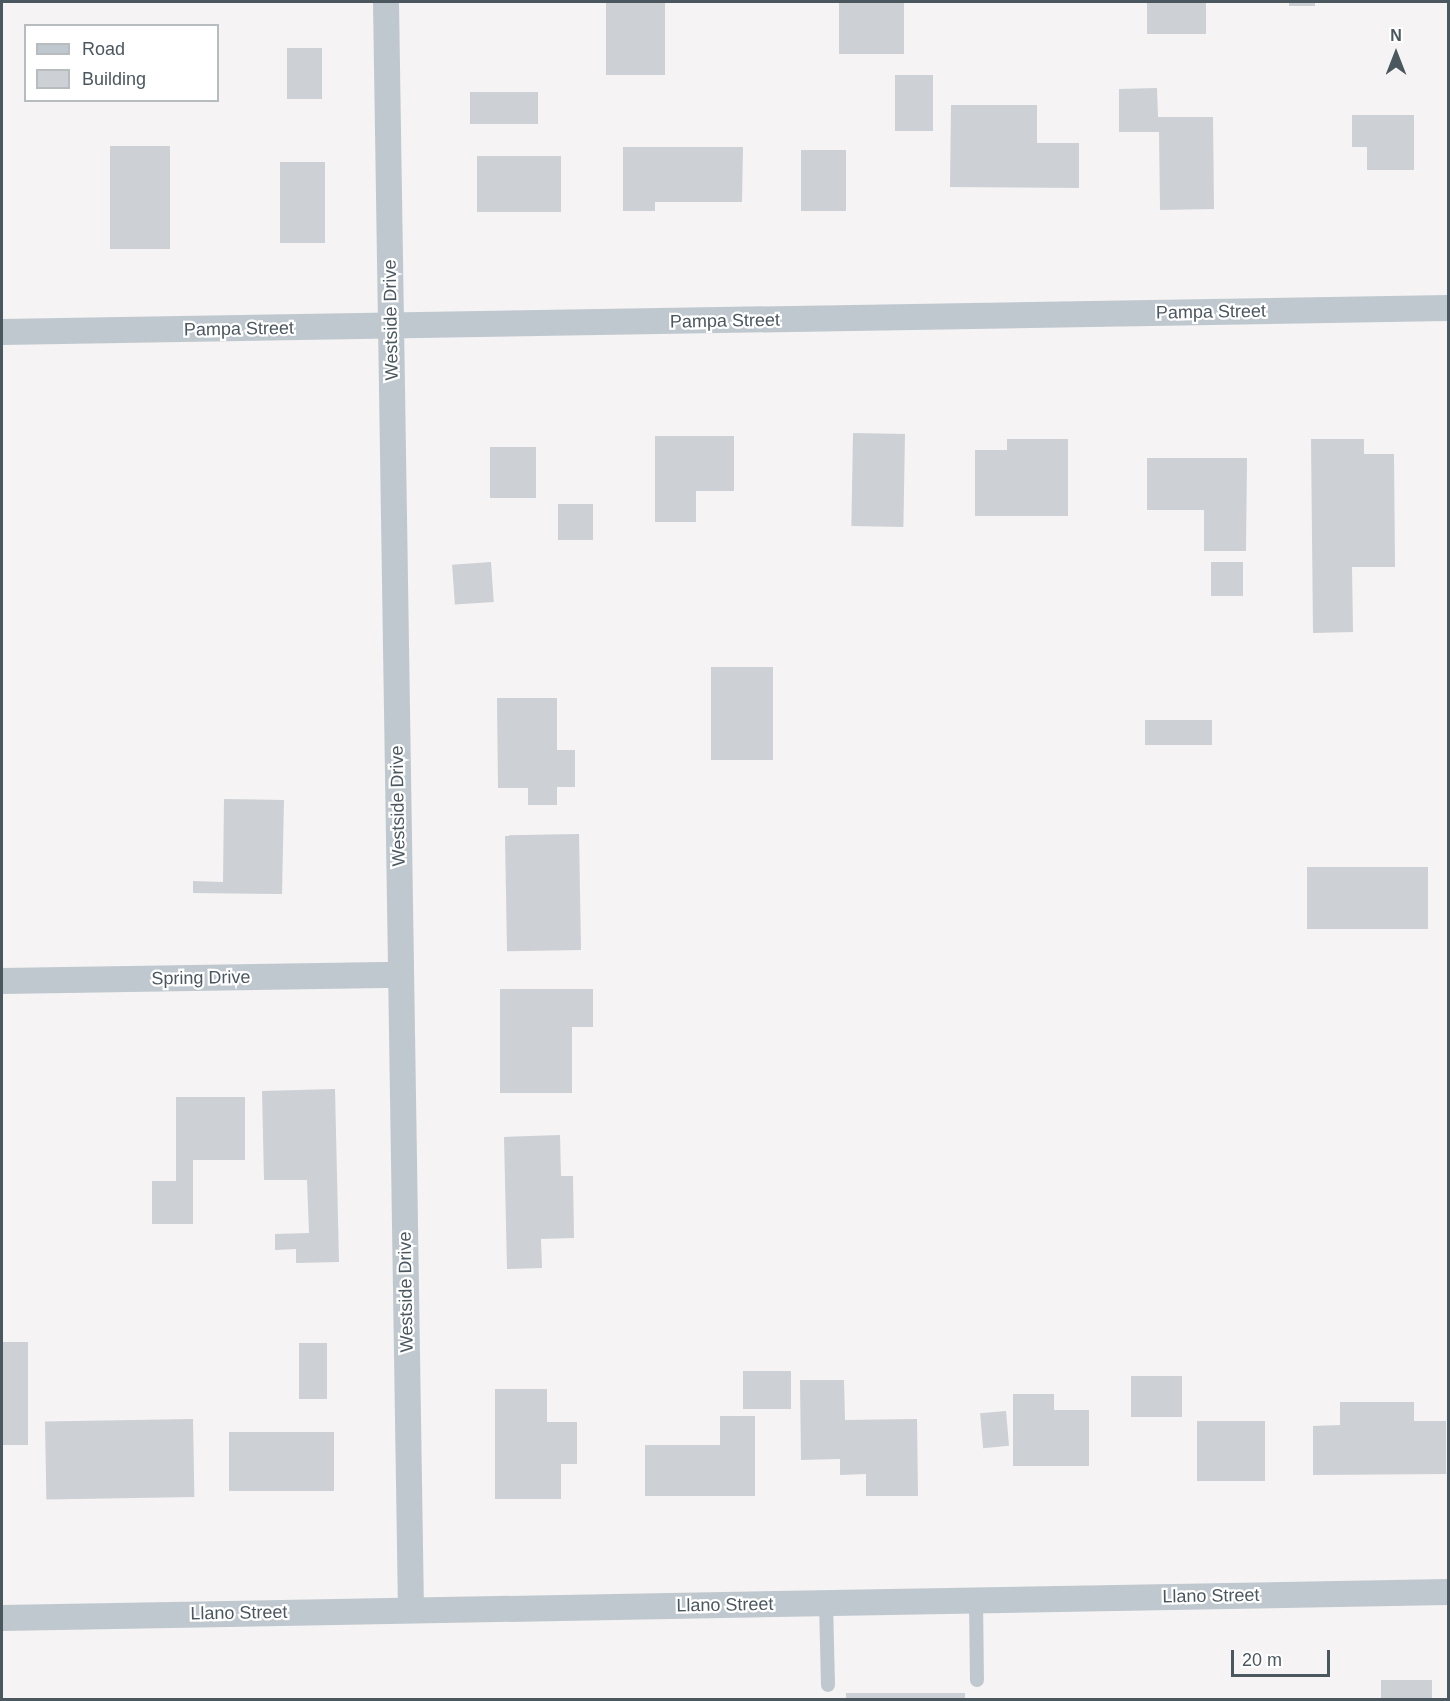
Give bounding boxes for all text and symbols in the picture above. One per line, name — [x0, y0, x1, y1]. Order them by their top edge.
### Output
legend — [24, 24, 219, 102]
north arrow — [1366, 24, 1426, 84]
text: N — [1390, 27, 1402, 44]
text: Road — [82, 39, 125, 59]
text: Building — [82, 69, 146, 89]
street label: Westside Drive — [379, 259, 403, 381]
street label: Pampa Street — [1156, 300, 1266, 324]
street label: Pampa Street — [670, 309, 780, 333]
street label: Pampa Street — [184, 317, 294, 341]
street label: Westside Drive — [386, 745, 410, 867]
street label: Spring Drive — [151, 966, 251, 990]
street label: Westside Drive — [394, 1231, 418, 1353]
street label: Llano Street — [1162, 1584, 1260, 1608]
street label: Llano Street — [676, 1593, 774, 1617]
street label: Llano Street — [190, 1601, 288, 1625]
scale bar — [1234, 1638, 1333, 1676]
text: 20 m — [1242, 1650, 1282, 1670]

